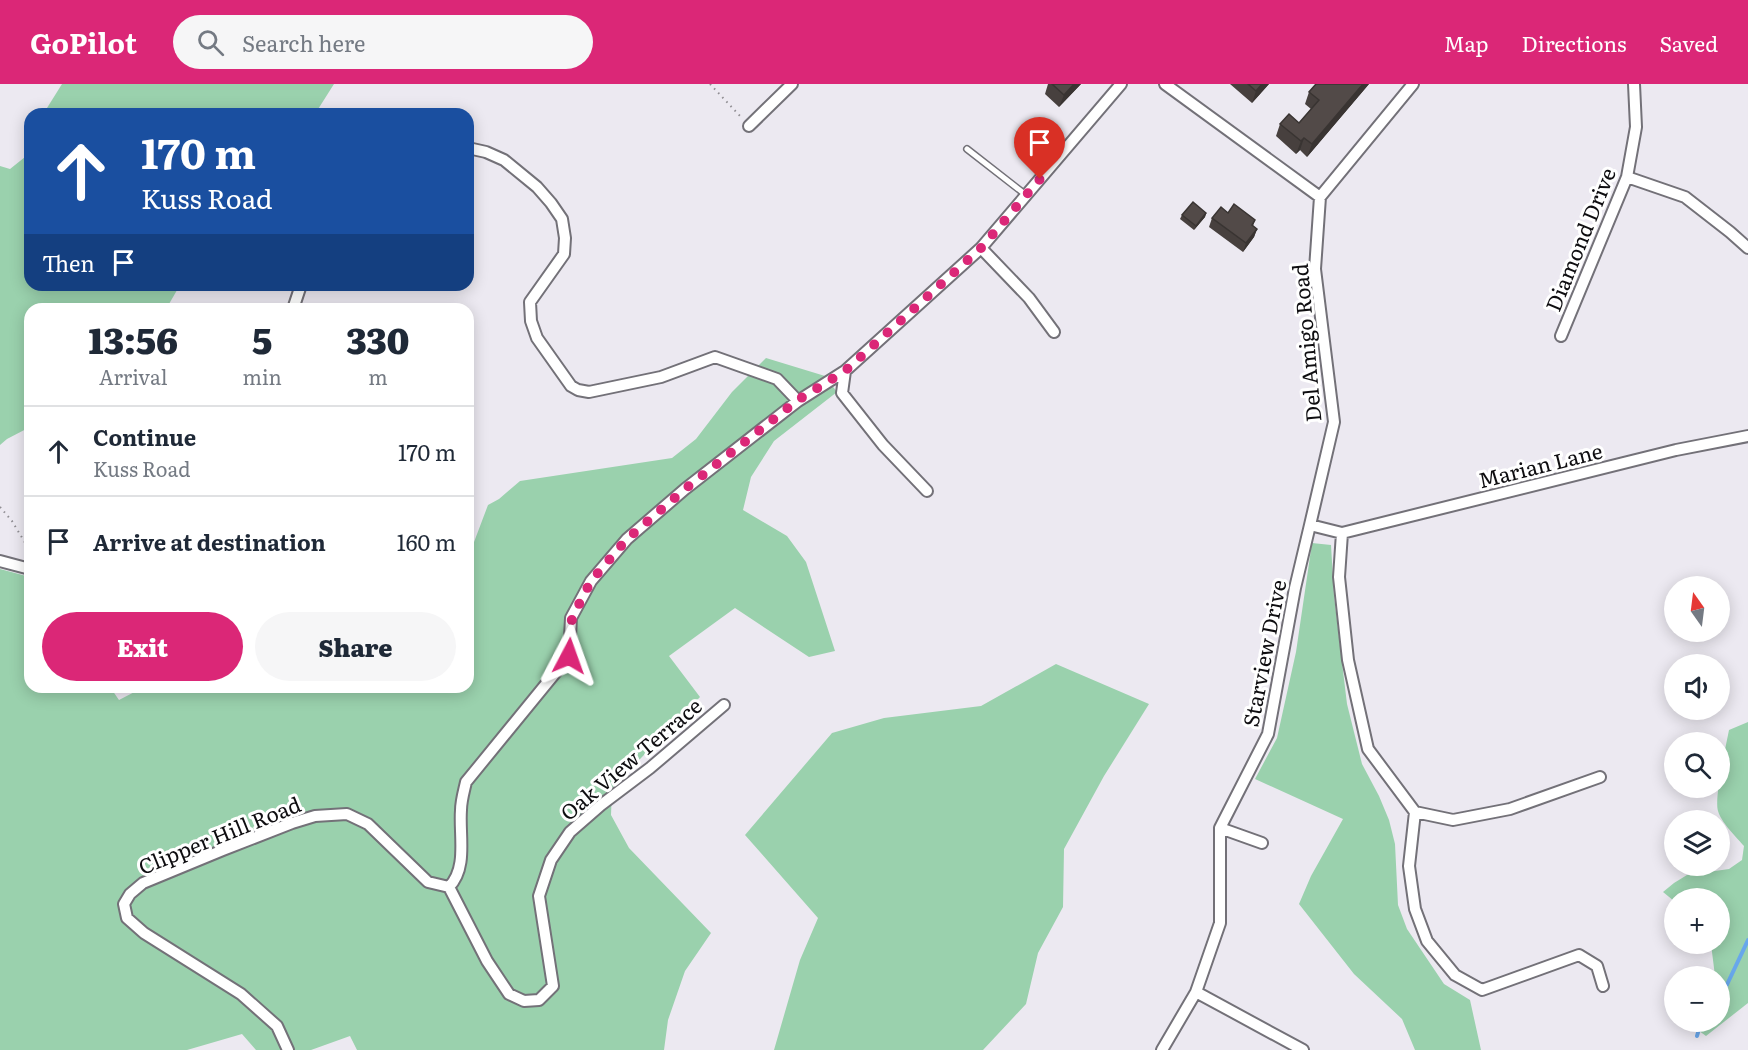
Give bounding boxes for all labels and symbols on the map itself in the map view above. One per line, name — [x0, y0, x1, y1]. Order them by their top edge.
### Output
pin — [1014, 117, 1065, 179]
street label: Diamond Drive — [1536, 162, 1622, 316]
street label: Del Amigo Road — [1283, 262, 1327, 424]
street label: Marian Lane — [1475, 434, 1605, 494]
north arrow — [1664, 576, 1730, 642]
street label: Starview Drive — [1234, 577, 1292, 729]
position arrow — [537, 624, 601, 688]
street label: Oak View Terrace — [552, 689, 708, 827]
street label: Clipper Hill Road — [133, 787, 305, 881]

